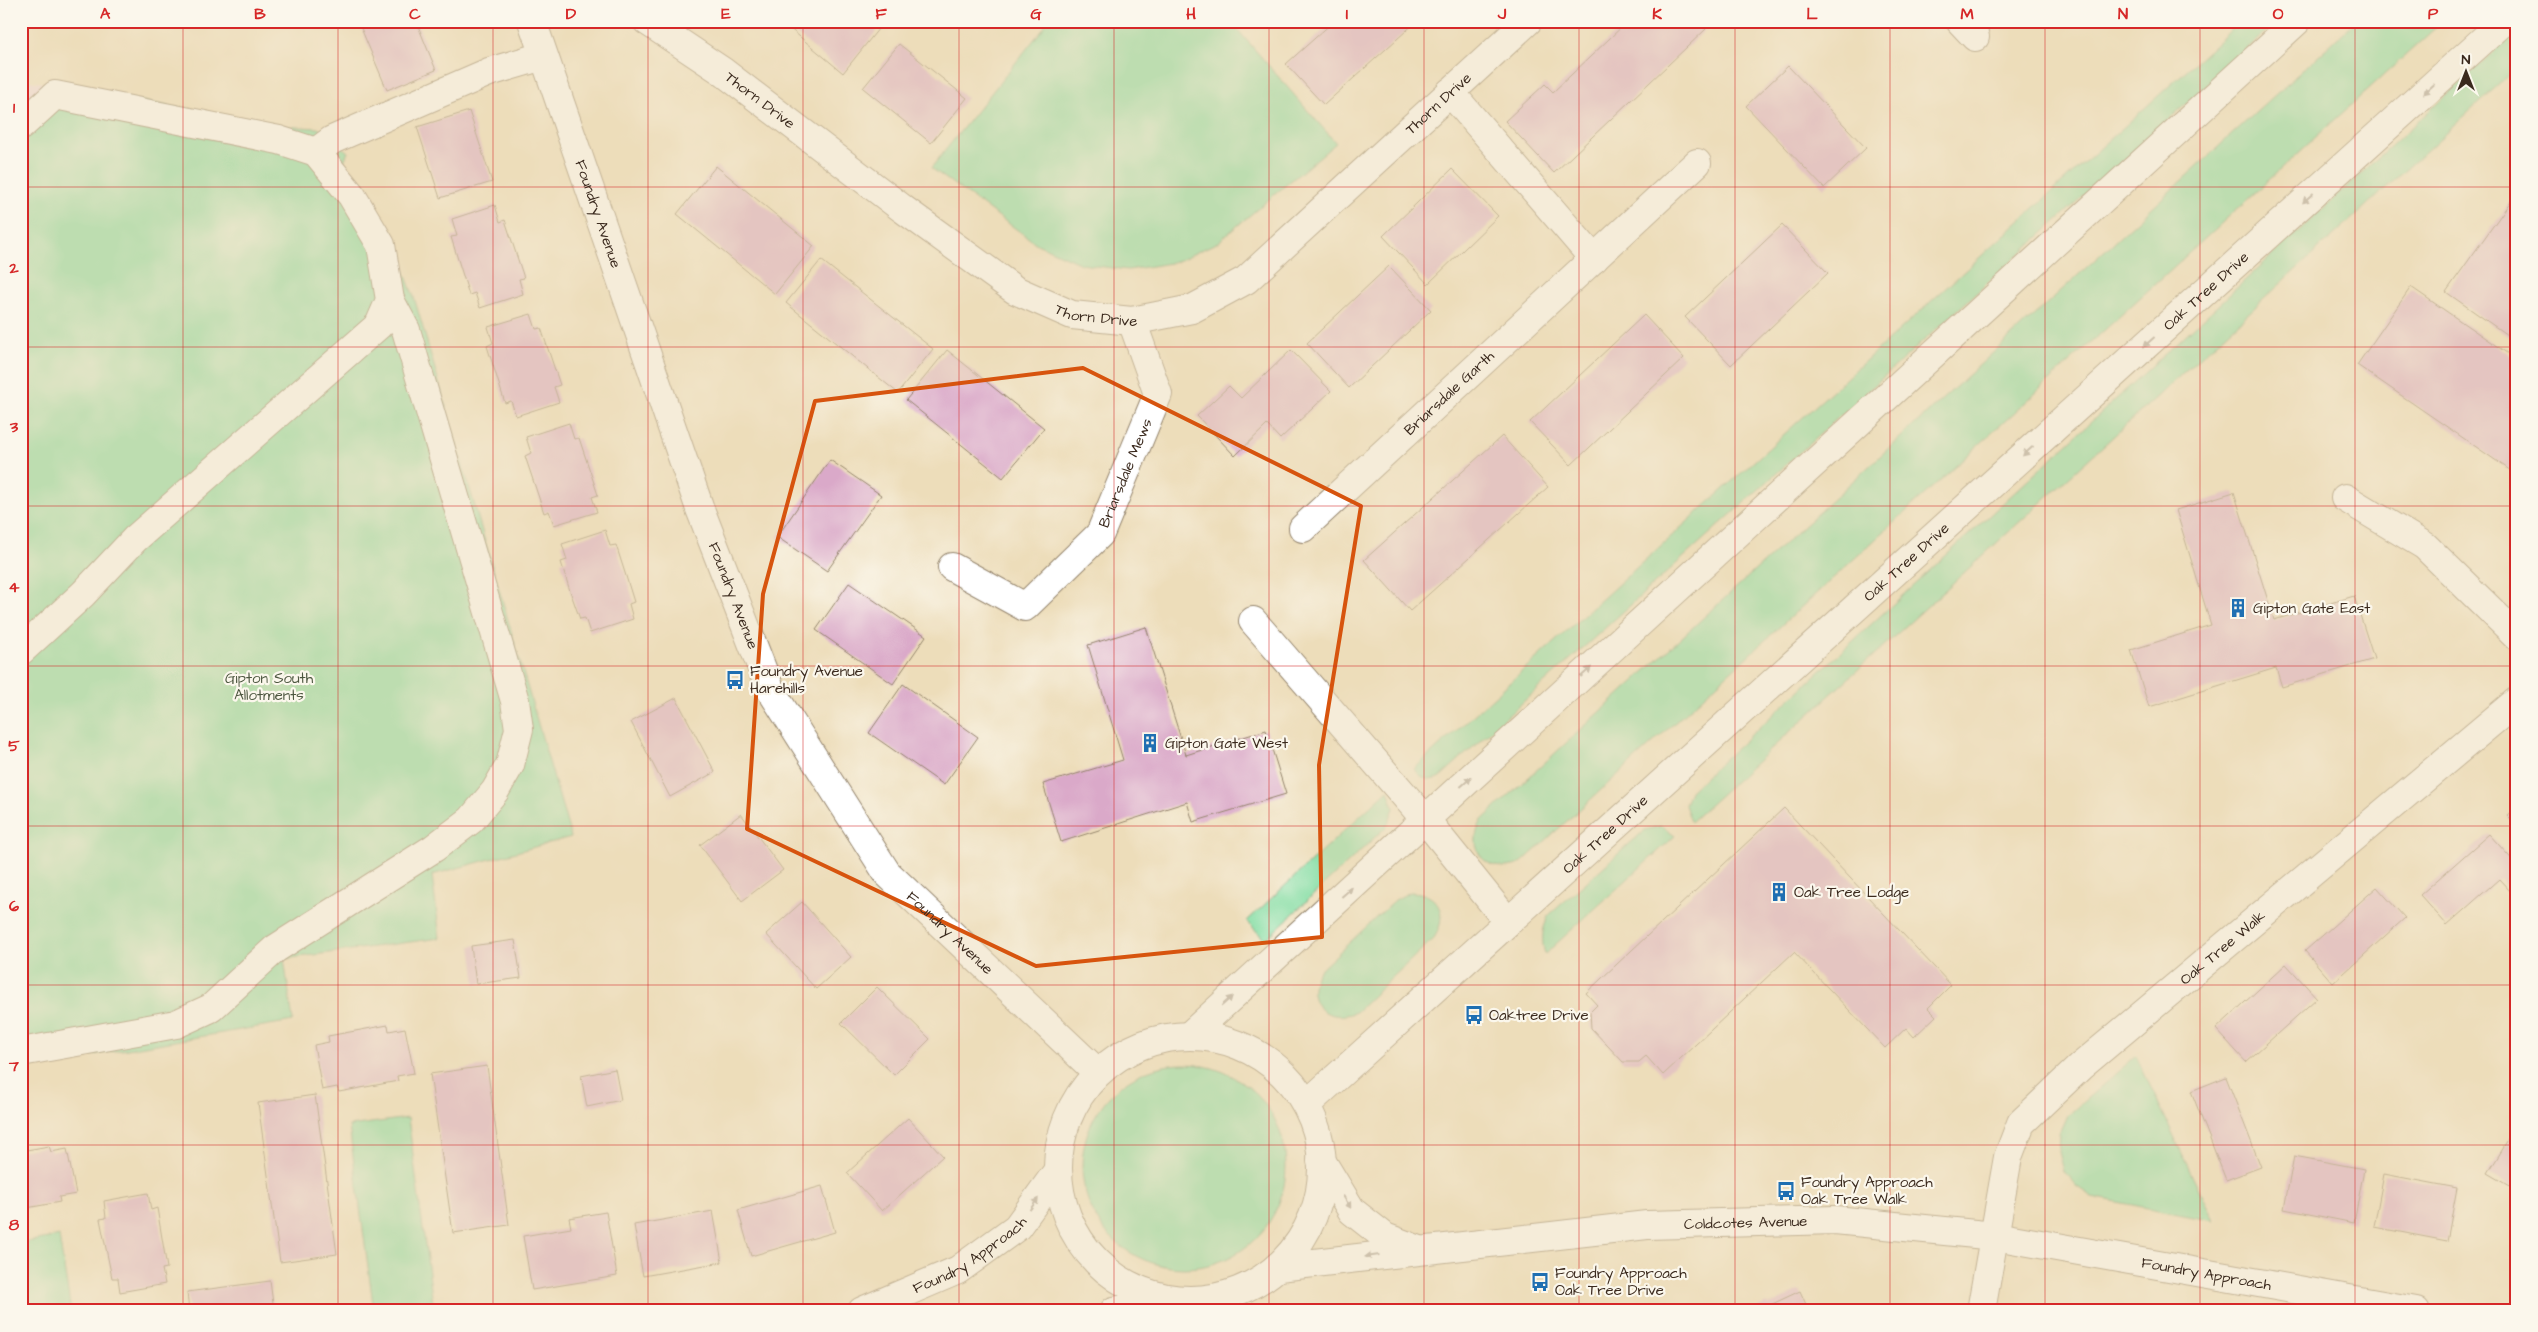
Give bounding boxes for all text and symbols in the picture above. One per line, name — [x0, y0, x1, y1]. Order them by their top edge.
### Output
text: A — [100, 3, 111, 25]
text: B — [254, 3, 266, 25]
text: C — [409, 3, 421, 25]
text: D — [566, 3, 577, 25]
text: E — [721, 3, 731, 25]
text: F — [875, 3, 887, 25]
text: G — [1030, 3, 1042, 25]
text: H — [1186, 3, 1196, 25]
text: I — [1346, 3, 1348, 25]
text: J — [1497, 3, 1507, 25]
text: K — [1652, 3, 1662, 25]
text: L — [1806, 3, 1818, 25]
text: M — [1960, 3, 1974, 25]
text: N — [2118, 3, 2128, 25]
text: O — [2273, 3, 2284, 25]
text: P — [2428, 3, 2439, 25]
north arrow — [2440, 48, 2490, 98]
text: N — [2462, 50, 2471, 70]
street label: Thorn Drive — [720, 67, 799, 134]
street label: Thorn Drive — [1401, 68, 1476, 140]
one-way arrow — [2423, 83, 2435, 95]
text: 1 — [13, 97, 16, 119]
street label: Foundry Avenue — [570, 157, 626, 271]
one-way arrow — [2303, 192, 2315, 204]
street label: Oak Tree Drive — [2159, 247, 2254, 336]
text: 2 — [8, 257, 19, 279]
street label: Thorn Drive — [1051, 299, 1139, 332]
one-way arrow — [2142, 337, 2155, 348]
street label: Briarsdale Garth — [1400, 346, 1500, 440]
street label: Briarsdale Mews — [1094, 415, 1158, 531]
text: 3 — [9, 416, 19, 438]
one-way arrow — [2022, 446, 2035, 457]
street label: Oak Tree Drive — [1859, 518, 1954, 607]
street label: Foundry Avenue — [703, 539, 763, 652]
text: 4 — [9, 576, 20, 598]
building icon: Gipton Gate East — [2227, 597, 2249, 619]
place label: Gipton Gate East — [2253, 598, 2370, 619]
place label: Foundry Avenue Harehills — [750, 661, 863, 699]
one-way arrow — [1580, 666, 1592, 678]
park label: Gipton South Allotments — [225, 668, 314, 706]
bus stop icon: Foundry Avenue Harehills — [724, 669, 746, 691]
building icon: Gipton Gate West — [1139, 732, 1161, 754]
place label: Gipton Gate West — [1165, 733, 1288, 754]
text: 5 — [8, 735, 20, 757]
one-way arrow — [1460, 776, 1472, 788]
street label: Oak Tree Drive — [1558, 790, 1653, 879]
building icon: Oak Tree Lodge — [1768, 881, 1790, 903]
place label: Oak Tree Lodge — [1794, 882, 1909, 904]
one-way arrow — [1340, 886, 1353, 897]
street label: Foundry Avenue — [901, 887, 998, 979]
text: 6 — [9, 895, 19, 917]
street label: Oak Tree Walk — [2175, 906, 2270, 990]
one-way arrow — [1220, 995, 1232, 1007]
bus stop icon: Oaktree Drive — [1463, 1004, 1485, 1026]
place label: Oaktree Drive — [1489, 1005, 1589, 1026]
text: 7 — [8, 1055, 19, 1077]
place label: Foundry Approach Oak Tree Walk — [1801, 1172, 1933, 1210]
bus stop icon: Foundry Approach Oak Tree Walk — [1775, 1180, 1797, 1202]
one-way arrow — [1342, 1195, 1351, 1208]
one-way arrow — [1029, 1197, 1039, 1211]
street label: Coldcotes Avenue — [1684, 1211, 1808, 1235]
street label: Foundry Approach — [910, 1212, 1032, 1299]
text: 8 — [9, 1214, 20, 1236]
one-way arrow — [1364, 1252, 1380, 1260]
street label: Foundry Approach — [2140, 1252, 2274, 1296]
place label: Foundry Approach Oak Tree Drive — [1555, 1263, 1687, 1301]
bus stop icon: Foundry Approach Oak Tree Drive — [1529, 1271, 1551, 1293]

